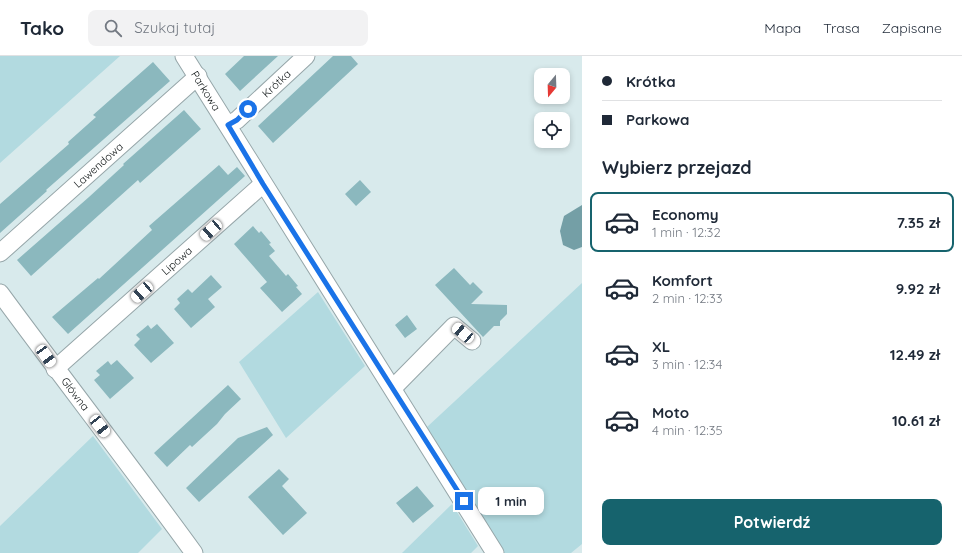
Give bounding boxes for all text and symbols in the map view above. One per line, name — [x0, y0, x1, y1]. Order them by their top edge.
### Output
search box — [88, 10, 368, 46]
text: Tako — [20, 16, 64, 40]
icon: search — [102, 17, 124, 39]
text: Szukaj tutaj — [134, 18, 215, 37]
text: Mapa — [764, 19, 801, 37]
text: Trasa — [823, 19, 860, 37]
text: Zapisane — [882, 19, 942, 37]
street label: Krótka — [259, 67, 294, 100]
street label: Parkowa — [188, 68, 224, 113]
north arrow — [534, 68, 570, 104]
map controls — [534, 68, 570, 148]
text: Krótka — [626, 72, 676, 91]
route start — [239, 100, 257, 118]
text: Parkowa — [626, 110, 689, 129]
button: locate — [534, 112, 570, 148]
street label: Lawendowa — [71, 139, 126, 191]
text: Wybierz przejazd — [602, 156, 752, 179]
icon: car — [604, 204, 640, 240]
text: Economy — [652, 205, 719, 224]
text: 7.35 zł — [897, 213, 940, 232]
car — [198, 218, 224, 242]
text: 1 min · 12:32 — [652, 224, 721, 240]
street label: Lipowa — [158, 243, 195, 278]
icon: car — [604, 270, 640, 306]
text: Komfort — [652, 271, 713, 290]
text: 9.92 zł — [896, 279, 940, 298]
car — [129, 280, 155, 304]
text: 2 min · 12:33 — [652, 290, 723, 306]
car — [450, 321, 476, 345]
icon: car — [604, 336, 640, 372]
text: XL — [652, 337, 670, 356]
car — [34, 343, 58, 369]
text: 12.49 zł — [890, 345, 940, 364]
text: 3 min · 12:34 — [652, 356, 722, 372]
street label: Główna — [58, 374, 92, 413]
icon: car — [604, 402, 640, 438]
text: Moto — [652, 403, 689, 422]
text: 10.61 zł — [892, 411, 940, 430]
car — [88, 413, 112, 439]
text: 4 min · 12:35 — [652, 422, 723, 438]
callout: 1 min — [478, 487, 544, 515]
route end — [455, 492, 473, 510]
text: 1 min — [495, 493, 527, 509]
button: Potwierdź — [602, 499, 942, 545]

